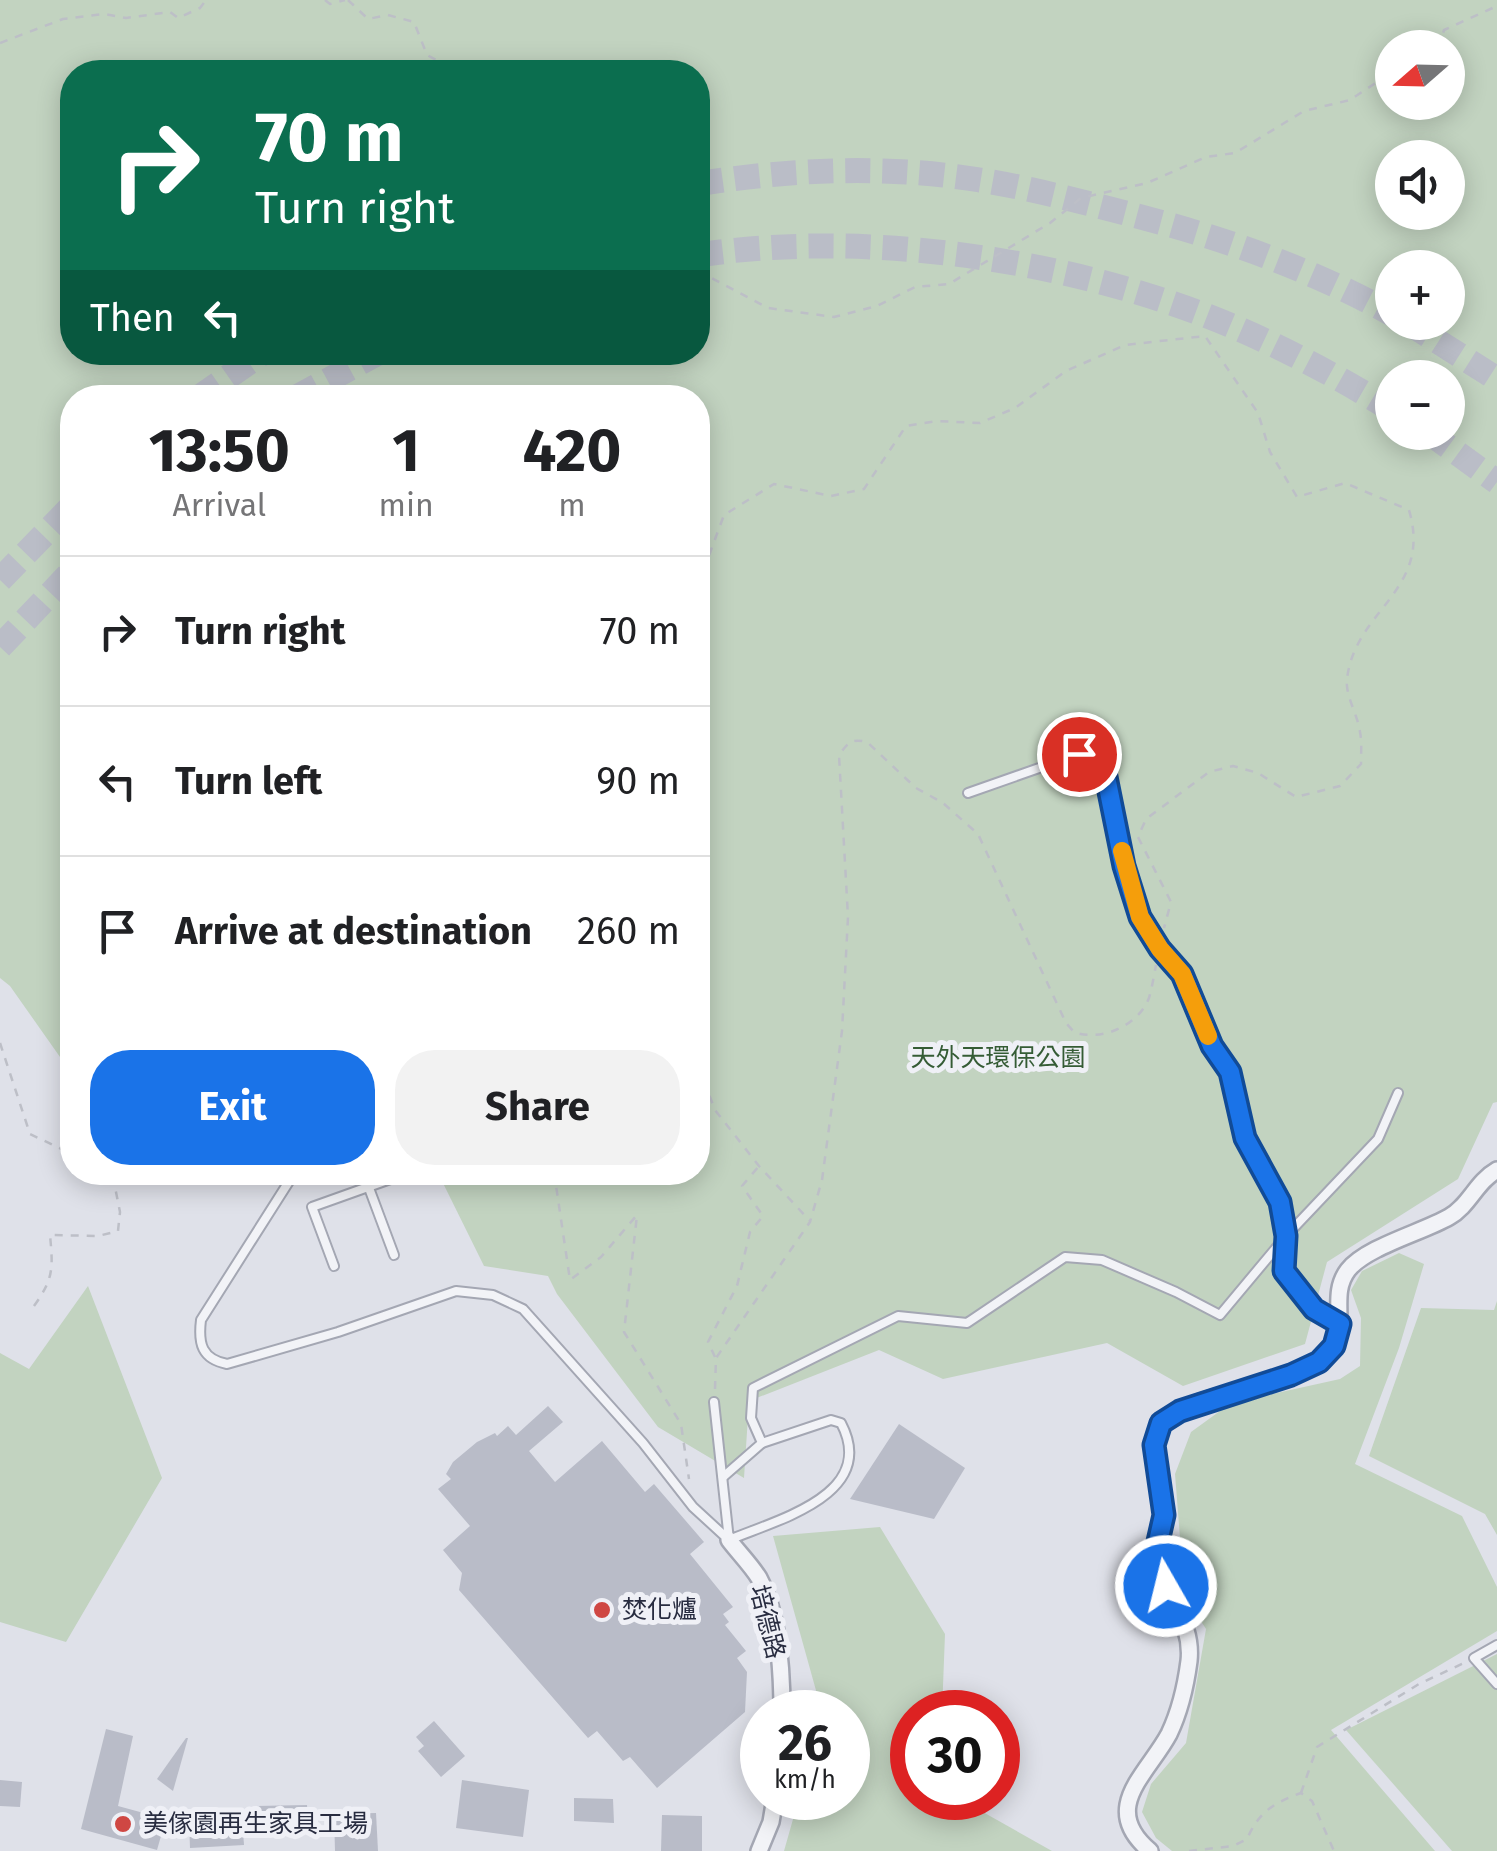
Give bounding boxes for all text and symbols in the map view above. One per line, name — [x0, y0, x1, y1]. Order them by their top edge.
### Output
north arrow — [1375, 30, 1465, 120]
map controls — [1375, 30, 1465, 450]
text: 70 m — [255, 96, 404, 180]
icon: right — [90, 100, 220, 230]
button: sound — [1375, 140, 1465, 230]
text: Turn right — [255, 181, 454, 235]
button: + — [1375, 250, 1465, 340]
icon: left — [195, 290, 250, 345]
text: Then — [90, 295, 175, 341]
button: − — [1375, 360, 1465, 450]
text: 13:50 — [149, 415, 290, 487]
text: 1 — [392, 415, 420, 487]
text: 420 — [522, 415, 621, 487]
text: Arrival — [172, 486, 266, 524]
text: min — [379, 486, 434, 524]
text: m — [558, 486, 586, 524]
icon: right — [90, 604, 145, 659]
text: Turn right — [175, 608, 345, 654]
text: 70 m — [600, 608, 680, 654]
pin — [1037, 712, 1122, 797]
icon: arrive — [1052, 727, 1107, 782]
icon: left — [90, 754, 145, 809]
text: Turn left — [175, 758, 322, 804]
text: 90 m — [596, 758, 680, 804]
icon: arrive — [90, 904, 145, 959]
text: Arrive at destination — [175, 908, 532, 954]
text: 260 m — [577, 908, 680, 954]
park label: 天外天環保公園 — [910, 1043, 1086, 1073]
button: Exit — [90, 1050, 375, 1165]
button: Share — [395, 1050, 680, 1165]
position arrow — [1114, 1534, 1218, 1638]
street label: 培德路 — [743, 1582, 791, 1662]
place label: 焚化爐 — [622, 1595, 697, 1625]
marker: 焚化爐 — [591, 1599, 613, 1621]
speed limit sign: 30 — [890, 1690, 1020, 1820]
text: 26 — [778, 1713, 832, 1773]
text: km/h — [774, 1765, 836, 1795]
place label: 美傢園再生家具工場 — [143, 1809, 368, 1839]
marker: 美傢園再生家具工場 — [112, 1813, 134, 1835]

